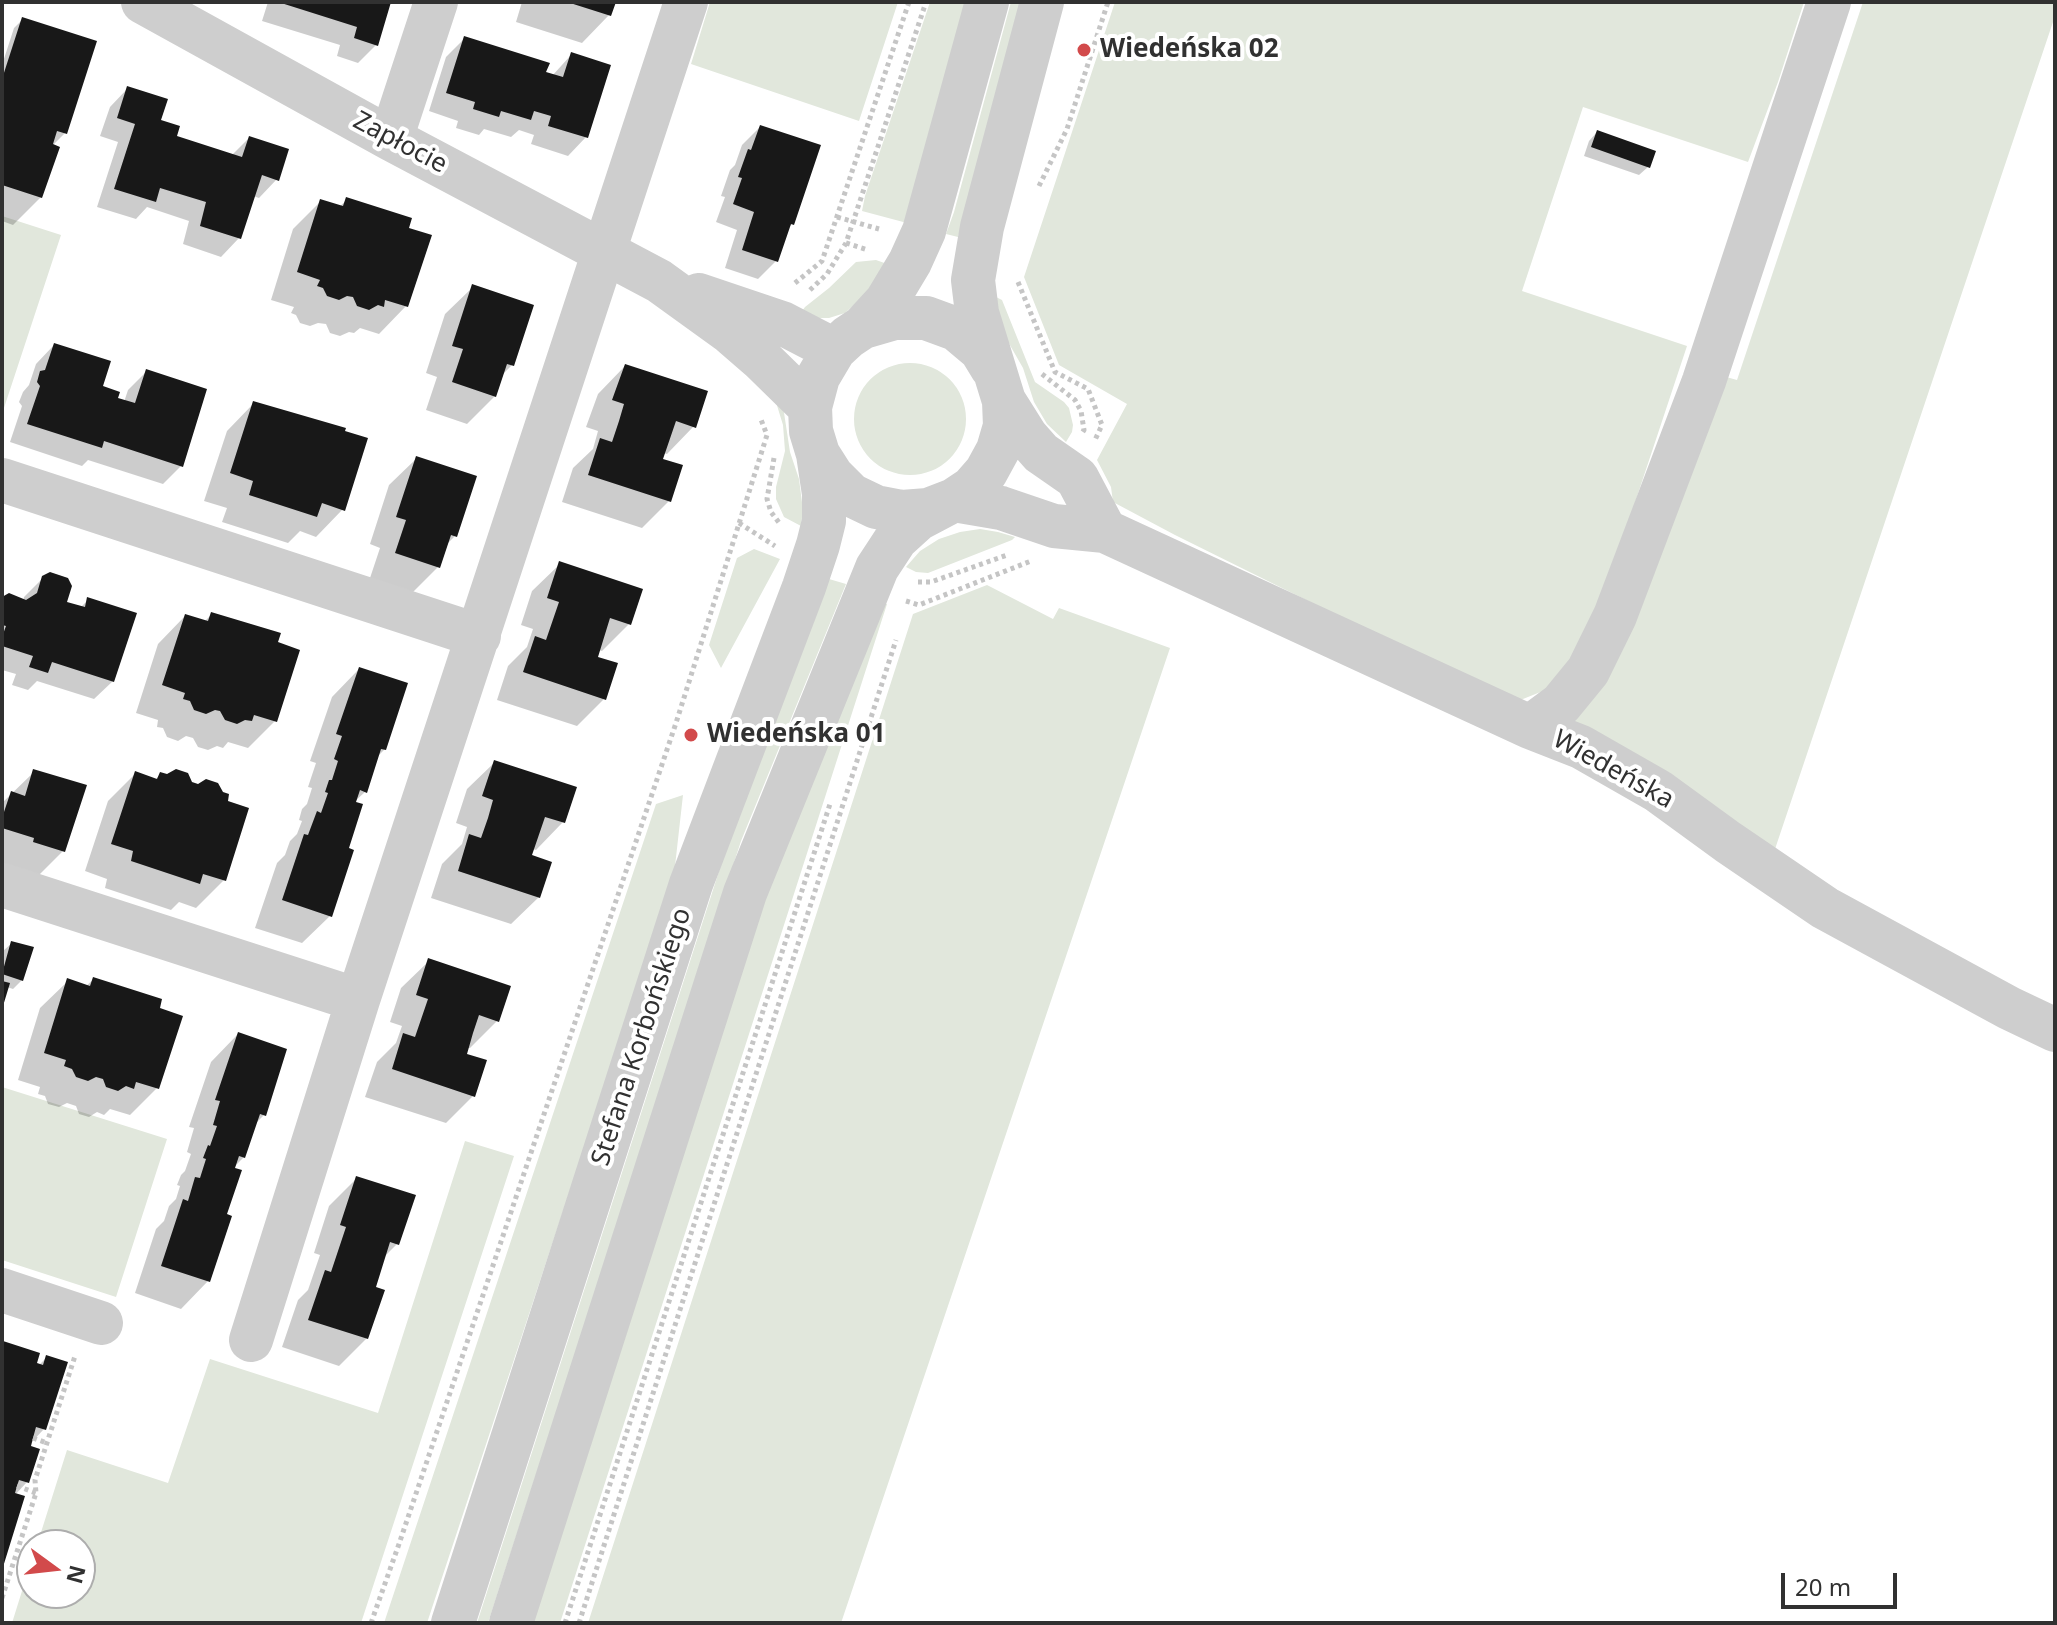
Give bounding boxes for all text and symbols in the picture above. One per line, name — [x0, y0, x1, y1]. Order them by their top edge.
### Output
place label: Wiedeńska 02 — [1100, 34, 1279, 66]
marker: Wiedeńska 02 — [1075, 41, 1093, 59]
street label: Zapłocie — [348, 105, 452, 181]
place label: Wiedeńska 01 — [707, 719, 886, 751]
street label: Wiedeńska — [1547, 724, 1679, 816]
marker: Wiedeńska 01 — [682, 726, 700, 744]
street label: Stefana Korbońskiego — [586, 904, 698, 1170]
north arrow — [16, 1529, 96, 1609]
scale bar — [1785, 1557, 1901, 1607]
text: N — [60, 1562, 94, 1587]
text: 20 m — [1795, 1570, 1851, 1603]

